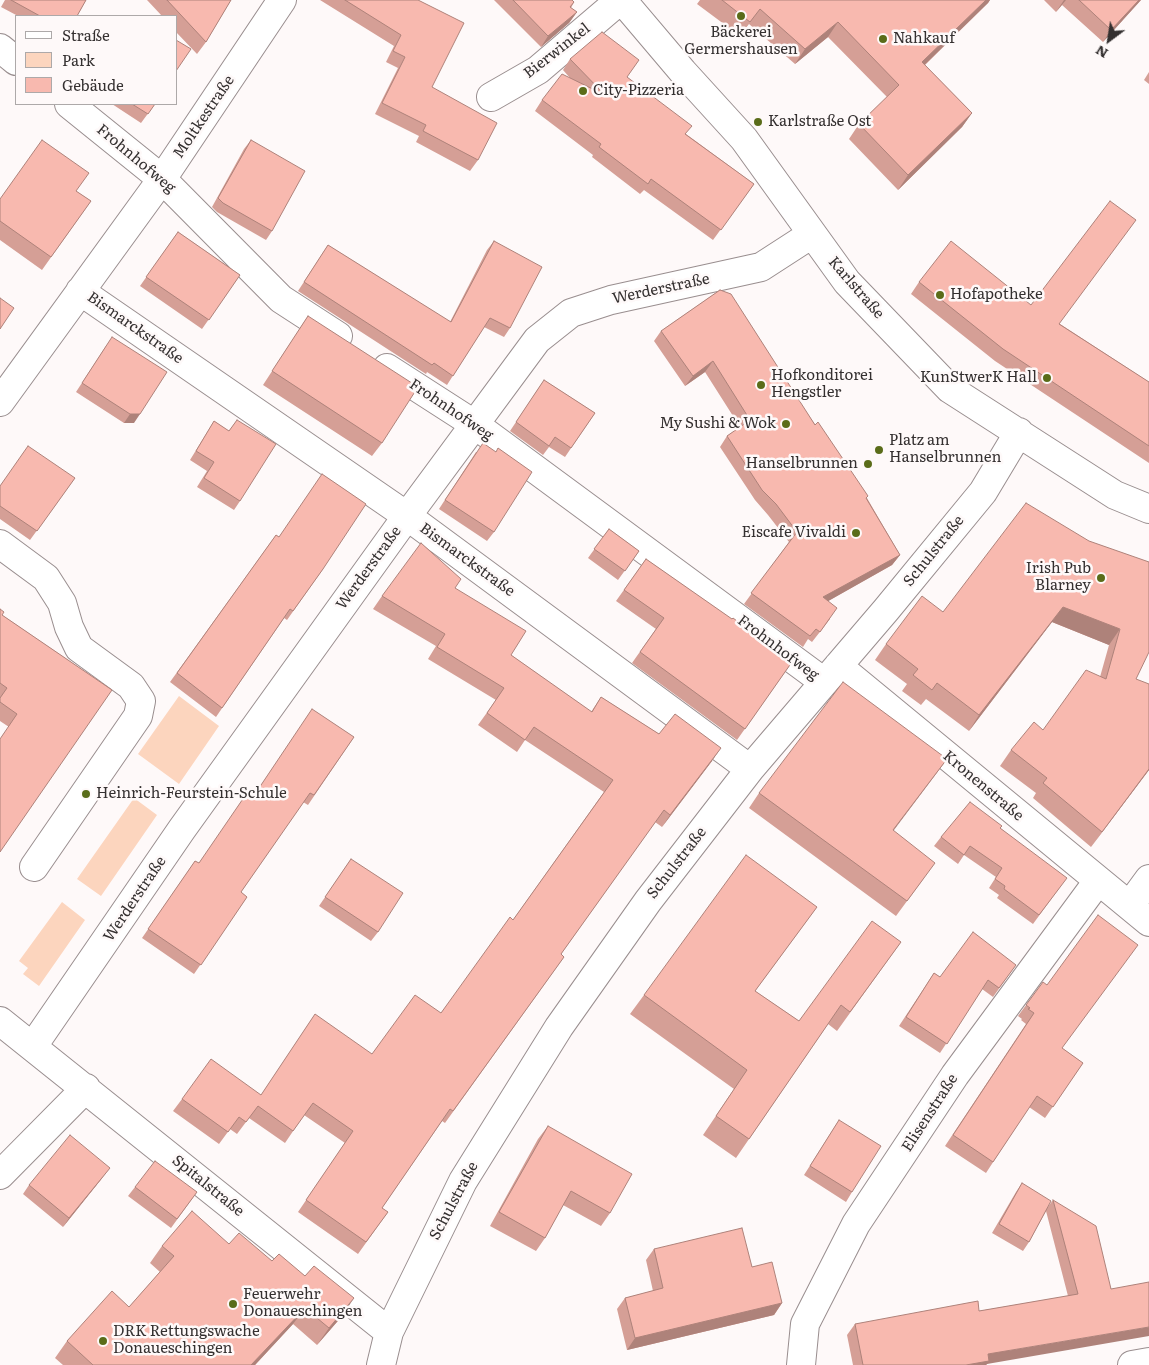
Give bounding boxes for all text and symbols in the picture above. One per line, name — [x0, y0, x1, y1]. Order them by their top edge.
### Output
marker: Bäckerei Germershausen — [735, 10, 747, 22]
legend — [15, 15, 178, 105]
north arrow — [1084, 15, 1134, 65]
street label: Bierwinkel — [520, 20, 594, 82]
text: Straße — [62, 23, 110, 46]
place label: Bäckerei Germershausen — [684, 24, 798, 59]
place label: Nahkauf — [893, 30, 955, 48]
marker: Nahkauf — [877, 33, 889, 45]
text: N — [1091, 41, 1111, 64]
text: Park — [62, 48, 95, 71]
street label: Moltkestraße — [170, 72, 238, 162]
text: Gebäude — [62, 73, 124, 96]
place label: City-Pizzeria — [593, 82, 684, 100]
marker: City-Pizzeria — [577, 85, 589, 97]
place label: Karlstraße Ost — [768, 113, 871, 131]
marker: Karlstraße Ost — [752, 116, 764, 128]
street label: Frohnhofweg — [93, 121, 179, 197]
street label: Karlstraße — [824, 253, 888, 323]
street label: Werderstraße — [611, 270, 711, 308]
place label: Hofapotheke — [950, 286, 1043, 304]
street label: Bismarckstraße — [84, 288, 186, 368]
marker: Hofapotheke — [934, 289, 946, 301]
place label: Hofkonditorei Hengstler — [771, 367, 873, 402]
place label: KunStwerK Hall — [920, 369, 1037, 387]
marker: KunStwerK Hall — [1041, 372, 1053, 384]
street label: Frohnhofweg — [406, 375, 496, 445]
marker: Hofkonditorei Hengstler — [755, 379, 767, 391]
place label: My Sushi & Wok — [660, 415, 776, 433]
marker: My Sushi & Wok — [780, 418, 792, 430]
place label: Platz am Hanselbrunnen — [889, 432, 1001, 467]
marker: Platz am Hanselbrunnen — [873, 444, 885, 456]
place label: Hanselbrunnen — [746, 455, 858, 473]
marker: Hanselbrunnen — [862, 458, 874, 470]
street label: Schulstraße — [900, 512, 968, 590]
street label: Bismarckstraße — [416, 519, 518, 601]
street label: Werderstraße — [333, 523, 405, 613]
place label: Eiscafe Vivaldi — [741, 524, 846, 542]
marker: Eiscafe Vivaldi — [850, 527, 862, 539]
place label: Irish Pub Blarney — [1026, 560, 1091, 595]
marker: Irish Pub Blarney — [1095, 572, 1107, 584]
street label: Frohnhofweg — [734, 612, 822, 684]
street label: Kronenstraße — [939, 747, 1027, 825]
place label: Heinrich-Feurstein-Schule — [96, 785, 287, 803]
marker: Heinrich-Feurstein-Schule — [80, 788, 92, 800]
street label: Schulstraße — [643, 824, 711, 902]
street label: Werderstraße — [100, 853, 170, 945]
street label: Elisenstraße — [898, 1071, 962, 1155]
street label: Spitalstraße — [168, 1152, 248, 1220]
street label: Schulstraße — [426, 1159, 482, 1243]
place label: Feuerwehr Donaueschingen — [243, 1286, 362, 1321]
marker: Feuerwehr Donaueschingen — [227, 1298, 239, 1310]
place label: DRK Rettungswache Donaueschingen — [113, 1323, 260, 1358]
marker: DRK Rettungswache Donaueschingen — [97, 1335, 109, 1347]

